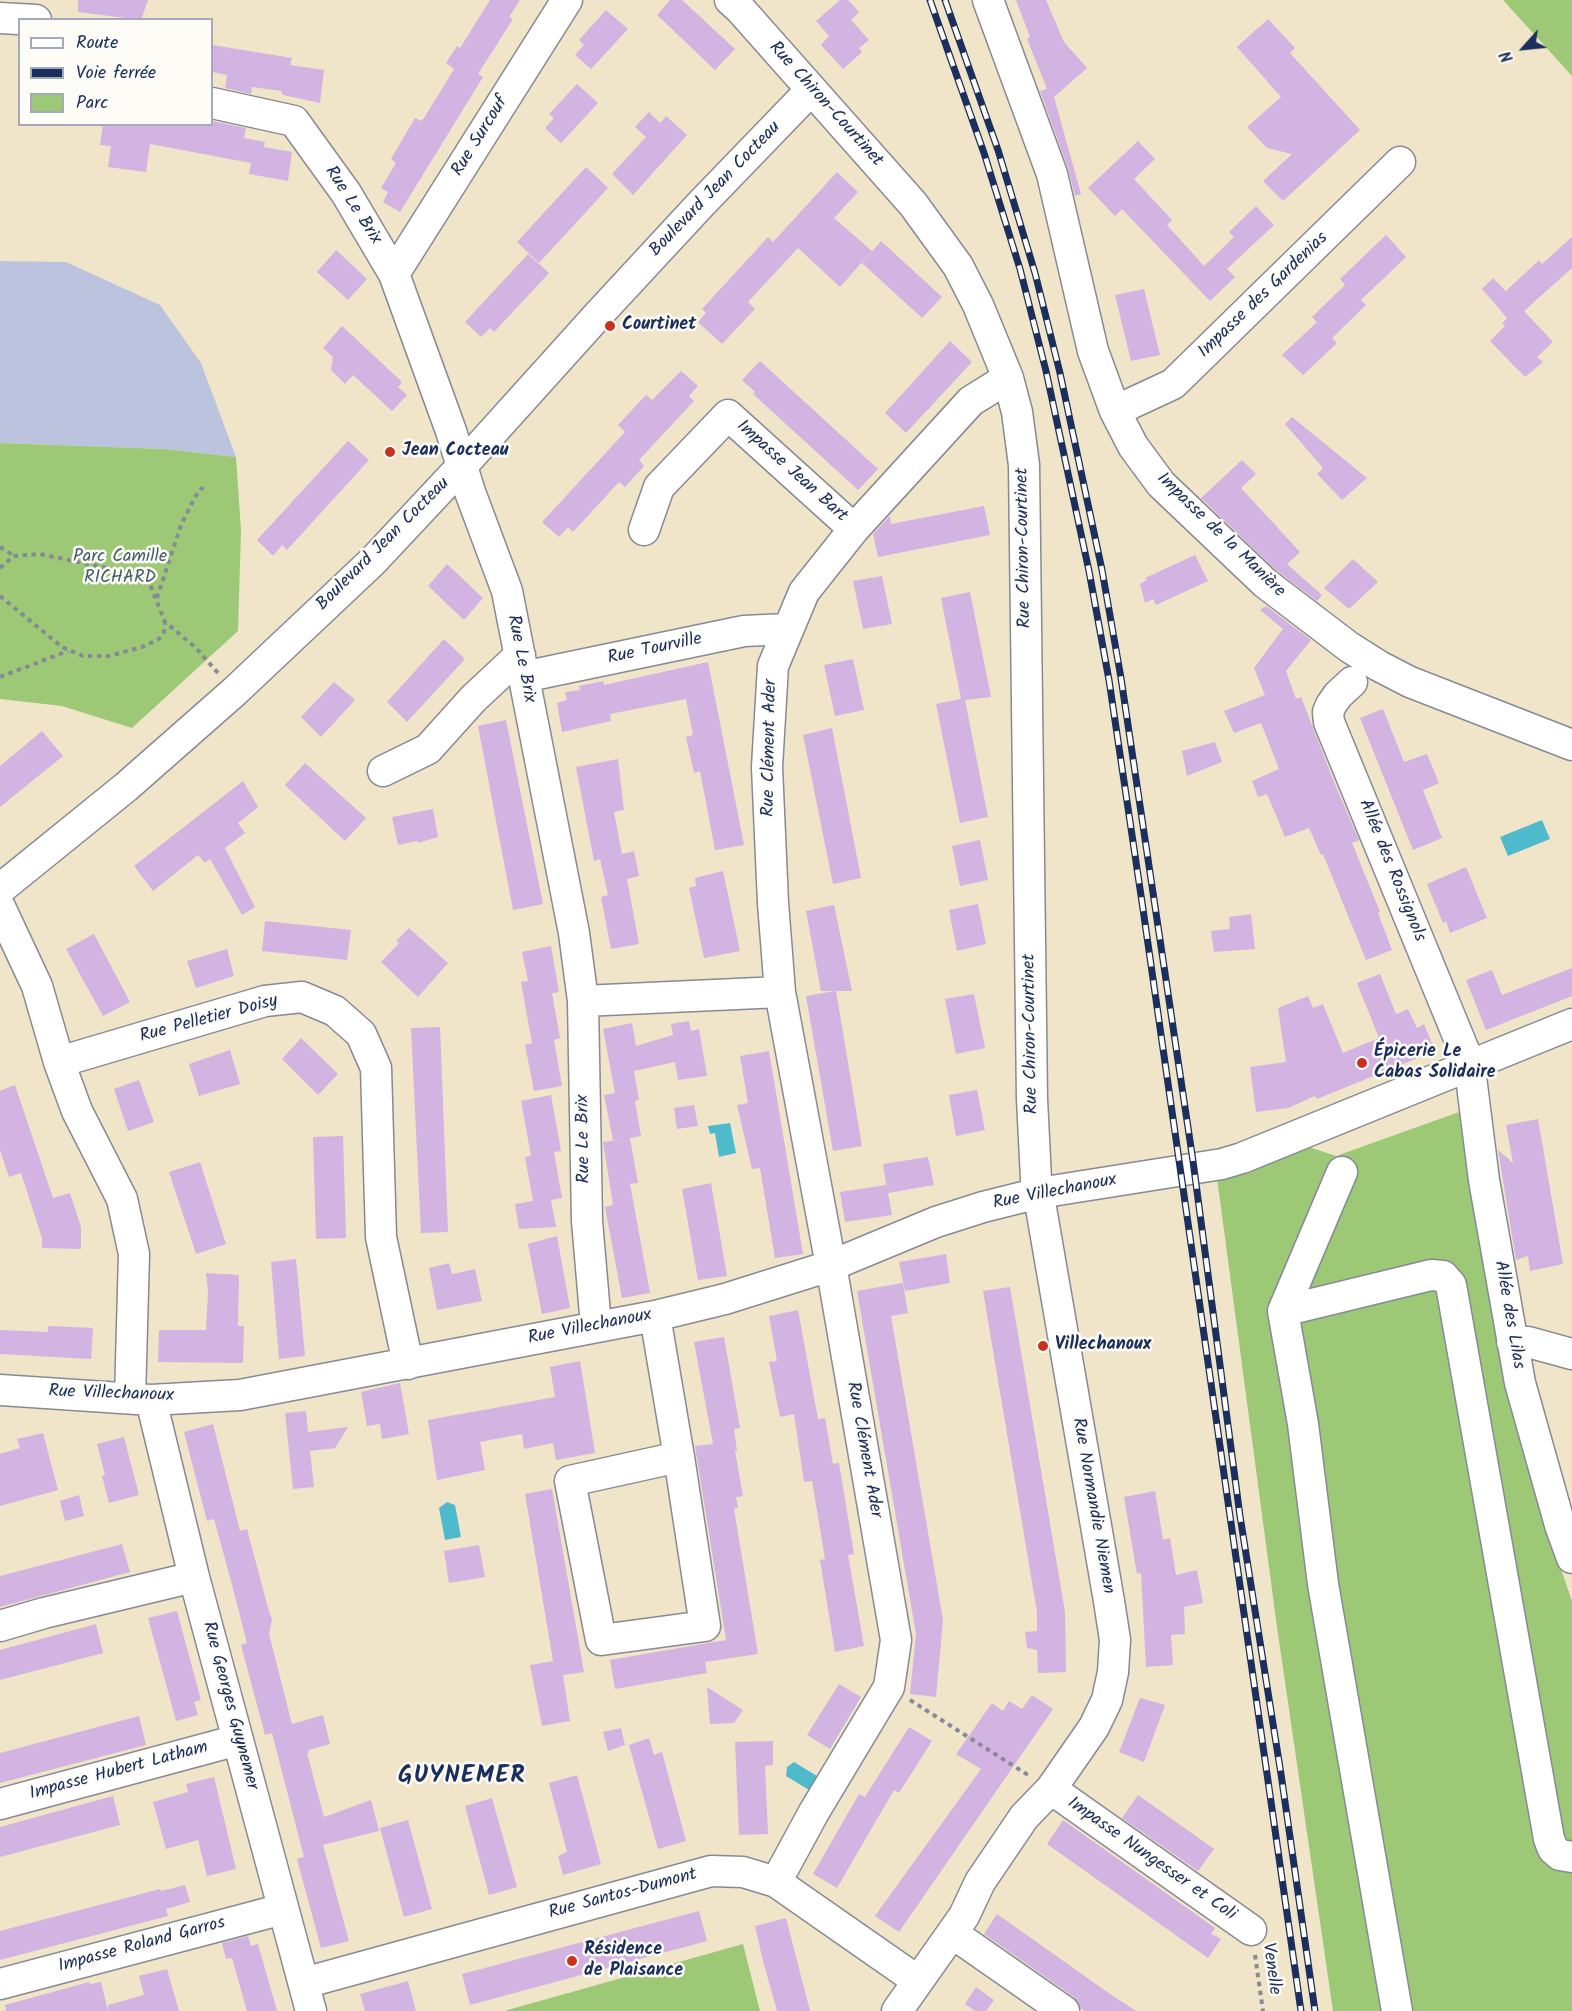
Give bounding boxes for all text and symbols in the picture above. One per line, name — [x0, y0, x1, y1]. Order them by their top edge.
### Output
legend — [18, 18, 213, 126]
north arrow — [1494, 18, 1554, 78]
text: Route — [76, 29, 118, 58]
street label: Rue Chiron-Courtinet — [763, 38, 887, 172]
text: N — [1494, 46, 1521, 67]
text: Voie ferrée — [76, 59, 156, 88]
text: Parc — [76, 89, 108, 118]
street label: Rue Surcouf — [448, 93, 514, 181]
street label: Boulevard Jean Cocteau — [646, 118, 786, 262]
street label: Rue Le Brix — [319, 163, 385, 249]
street label: Impasse des Gardenias — [1195, 228, 1333, 364]
place label: Courtinet — [622, 315, 696, 337]
marker: Courtinet — [603, 319, 617, 333]
street label: Impasse Jean Bart — [731, 416, 851, 528]
place label: Jean Cocteau — [402, 441, 509, 463]
marker: Jean Cocteau — [383, 445, 397, 459]
street label: Rue Chiron-Courtinet — [1013, 468, 1037, 628]
street label: Impasse de la Manière — [1151, 469, 1289, 603]
street label: Boulevard Jean Cocteau — [313, 474, 455, 616]
park label: Parc Camille RICHARD — [73, 547, 167, 590]
street label: Rue Le Brix — [501, 613, 539, 705]
street label: Rue Tourville — [606, 629, 704, 671]
street label: Rue Clément Ader — [759, 679, 783, 817]
street label: Allée des Rossignols — [1353, 797, 1429, 945]
street label: Rue Chiron-Courtinet — [1020, 954, 1044, 1114]
street label: Rue Pelletier Doisy — [138, 991, 280, 1049]
place label: Épicerie Le Cabas Solidaire — [1374, 1042, 1495, 1084]
marker: Épicerie Le Cabas Solidaire — [1355, 1056, 1369, 1070]
street label: Rue Le Brix — [573, 1094, 597, 1184]
street label: Rue Villechanoux — [991, 1170, 1119, 1216]
street label: Allée des Lilas — [1488, 1259, 1528, 1371]
street label: Rue Villechanoux — [526, 1305, 654, 1351]
place label: Villechanoux — [1055, 1335, 1151, 1357]
marker: Villechanoux — [1036, 1339, 1050, 1353]
street label: Rue Clément Ader — [840, 1380, 886, 1520]
street label: Rue Villechanoux — [48, 1382, 174, 1408]
street label: Rue Normandie Niemen — [1066, 1416, 1118, 1596]
street label: Rue Georges Guynemer — [196, 1619, 262, 1793]
street label: Impasse Hubert Latham — [27, 1738, 211, 1806]
district label: GUYNEMER — [398, 1764, 526, 1792]
street label: Impasse Nungesser et Coli — [1062, 1793, 1240, 1927]
street label: Rue Santos-Dumont — [547, 1865, 699, 1925]
street label: Impasse Roland Garros — [56, 1913, 228, 1979]
place label: Résidence de Plaisance — [584, 1940, 683, 1982]
street label: Venelle — [1256, 1942, 1284, 1996]
marker: Résidence de Plaisance — [565, 1954, 579, 1968]

